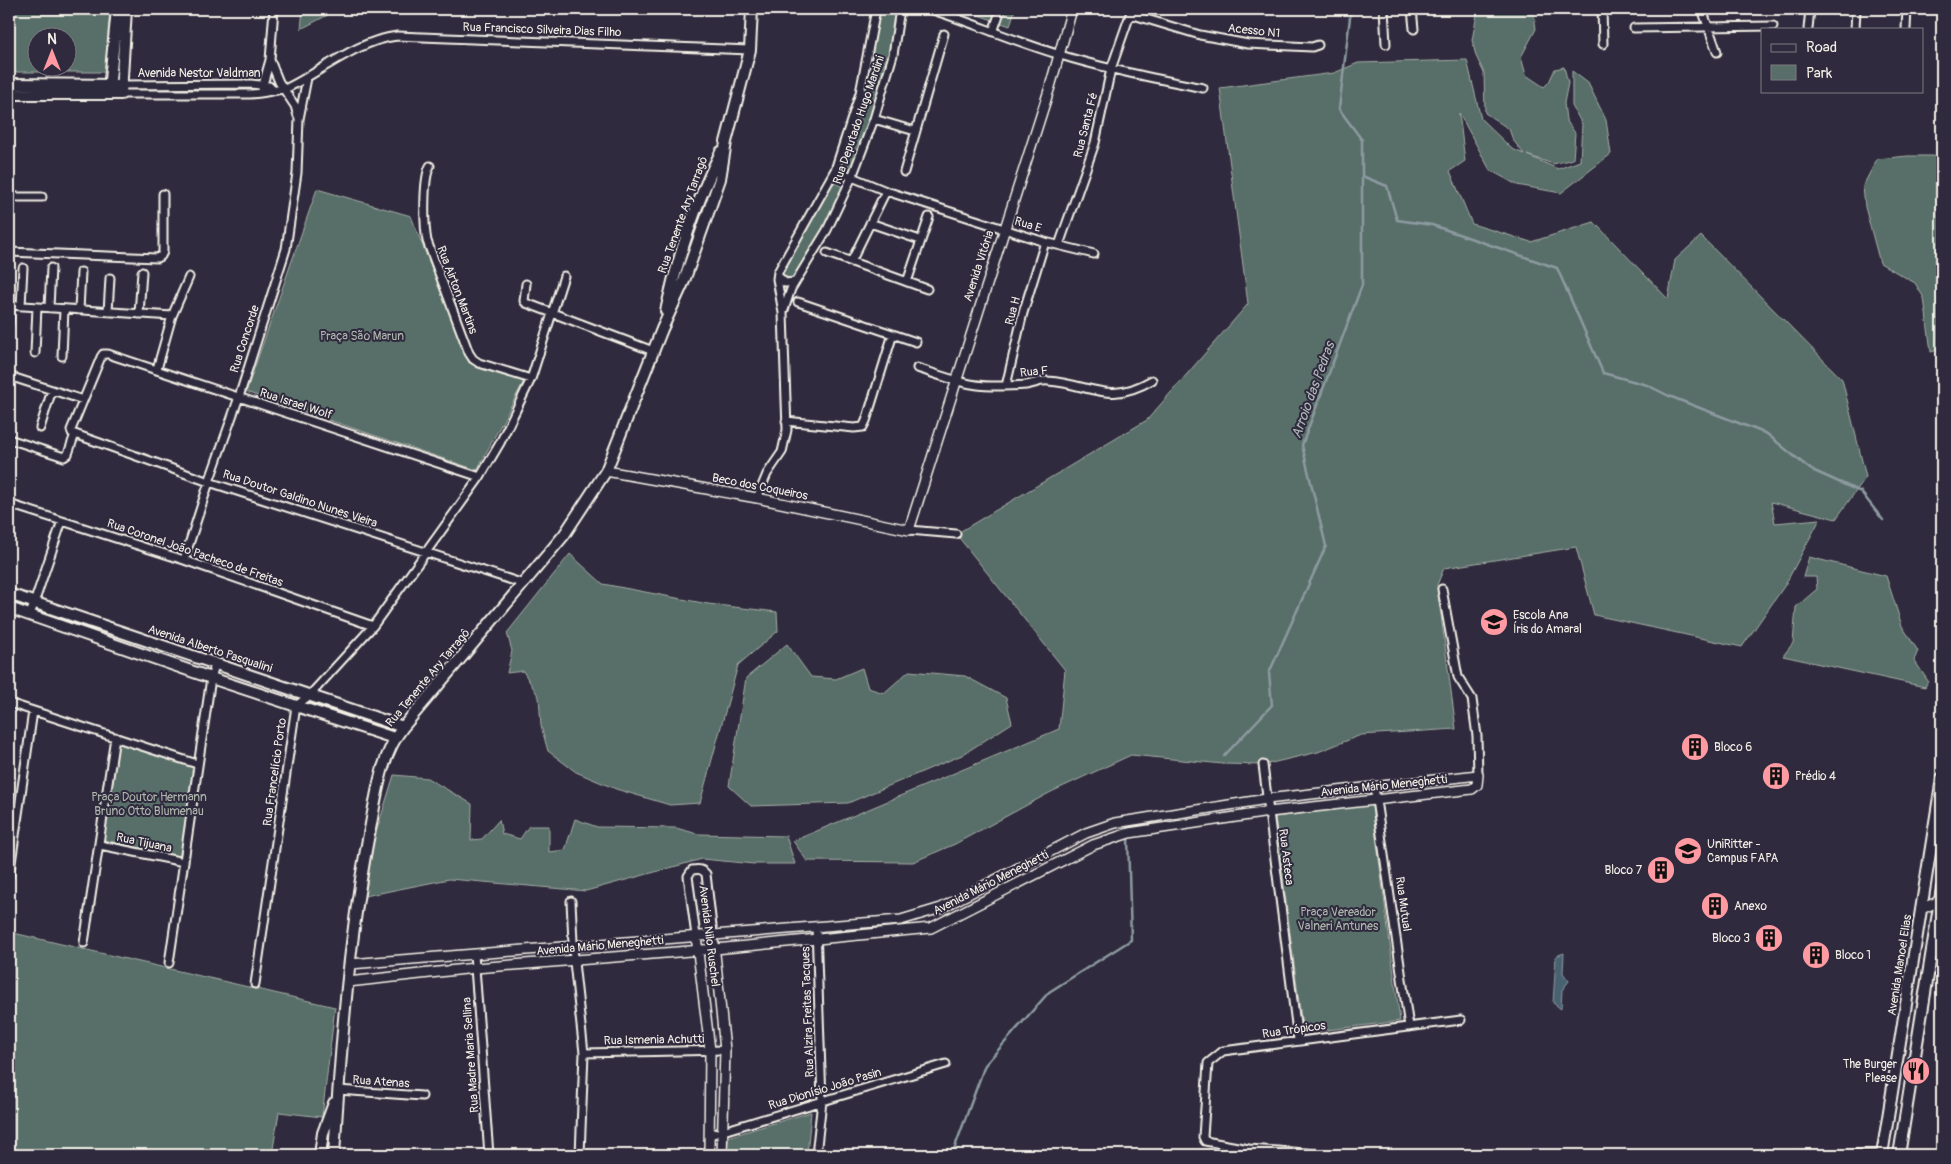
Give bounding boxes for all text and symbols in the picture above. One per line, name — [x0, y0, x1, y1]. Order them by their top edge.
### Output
street label: Rua Francisco Silveira Dias Filho — [462, 20, 622, 40]
street label: Acesso N1 — [1227, 21, 1281, 41]
north arrow — [28, 28, 78, 78]
legend — [1761, 28, 1924, 92]
text: N — [47, 31, 57, 48]
text: Road — [1806, 38, 1837, 57]
street label: Rua Deputado Hugo Mardini — [830, 54, 888, 186]
text: Park — [1806, 64, 1833, 83]
street label: Avenida Nestor Valdman — [138, 66, 261, 81]
street label: Rua Santa Fé — [1071, 91, 1101, 159]
street label: Rua Tenente Ary Tarragô — [655, 154, 711, 276]
street label: Rua E — [1013, 214, 1043, 236]
street label: Avenida Vitória — [960, 228, 998, 303]
street label: Rua Airton Martins — [433, 244, 481, 337]
street label: Rua H — [1002, 295, 1024, 327]
street label: Rua Concorde — [227, 303, 263, 375]
park label: Praça São Marun — [320, 329, 404, 344]
water label: Arroio das Pedras — [1288, 338, 1339, 441]
street label: Rua F — [1019, 363, 1049, 381]
street label: Rua Israel Wolf — [258, 385, 334, 423]
street label: Rua Doutor Galdino Nunes Vieira — [221, 467, 380, 531]
street label: Beco dos Coqueiros — [711, 470, 810, 504]
street label: Rua Coronel João Pacheco de Freitas — [105, 516, 286, 590]
school or university icon: Escola Ana Íris do Amaral — [1479, 607, 1509, 637]
place label: Escola Ana Íris do Amaral — [1513, 608, 1582, 637]
street label: Avenida Alberto Pasqualini — [146, 622, 274, 676]
street label: Rua Tenente Ary Tarragô — [383, 626, 474, 730]
street label: Rua Francelício Porto — [260, 717, 290, 827]
building icon: Bloco 6 — [1680, 732, 1710, 762]
place label: Bloco 6 — [1714, 740, 1752, 755]
building icon: Prédio 4 — [1761, 761, 1791, 791]
place label: Prédio 4 — [1795, 769, 1836, 784]
street label: Avenida Mário Meneghetti — [1320, 772, 1448, 800]
park label: Praça Doutor Hermann Bruno Otto Blumenau — [91, 790, 207, 819]
street label: Rua Asteca — [1275, 828, 1297, 886]
street label: Rua Tijuana — [115, 830, 174, 856]
school or university icon: UniRitter - Campus FAPA — [1673, 836, 1703, 866]
place label: UniRitter - Campus FAPA — [1707, 837, 1779, 866]
street label: Avenida Mário Meneghetti — [931, 847, 1051, 919]
building icon: Bloco 7 — [1646, 855, 1676, 885]
place label: Bloco 7 — [1604, 863, 1643, 878]
street label: Rua Mutual — [1392, 876, 1414, 932]
street label: Avenida Nilo Ruschel — [695, 884, 723, 988]
building icon: Anexo — [1700, 891, 1730, 921]
place label: Anexo — [1734, 899, 1767, 914]
park label: Praça Vereador Valneri Antunes — [1298, 905, 1379, 934]
street label: Avenida Manoel Elias — [1885, 913, 1915, 1017]
building icon: Bloco 3 — [1754, 923, 1784, 953]
place label: Bloco 3 — [1712, 931, 1750, 946]
street label: Avenida Mário Meneghetti — [536, 933, 664, 959]
building icon: Bloco 1 — [1801, 940, 1831, 970]
street label: Rua Alzira Freitas Tacques — [798, 946, 818, 1078]
place label: Bloco 1 — [1835, 948, 1871, 963]
street label: Rua Madre Maria Sellina — [459, 996, 483, 1113]
street label: Rua Trópicos — [1261, 1018, 1327, 1042]
street label: Rua Ismenia Achutti — [604, 1032, 704, 1048]
restaurant icon: The Burger Please — [1901, 1056, 1931, 1086]
place label: The Burger Please — [1843, 1057, 1898, 1086]
street label: Rua Dionísio João Pasin — [767, 1065, 883, 1113]
street label: Rua Atenas — [352, 1073, 411, 1092]

